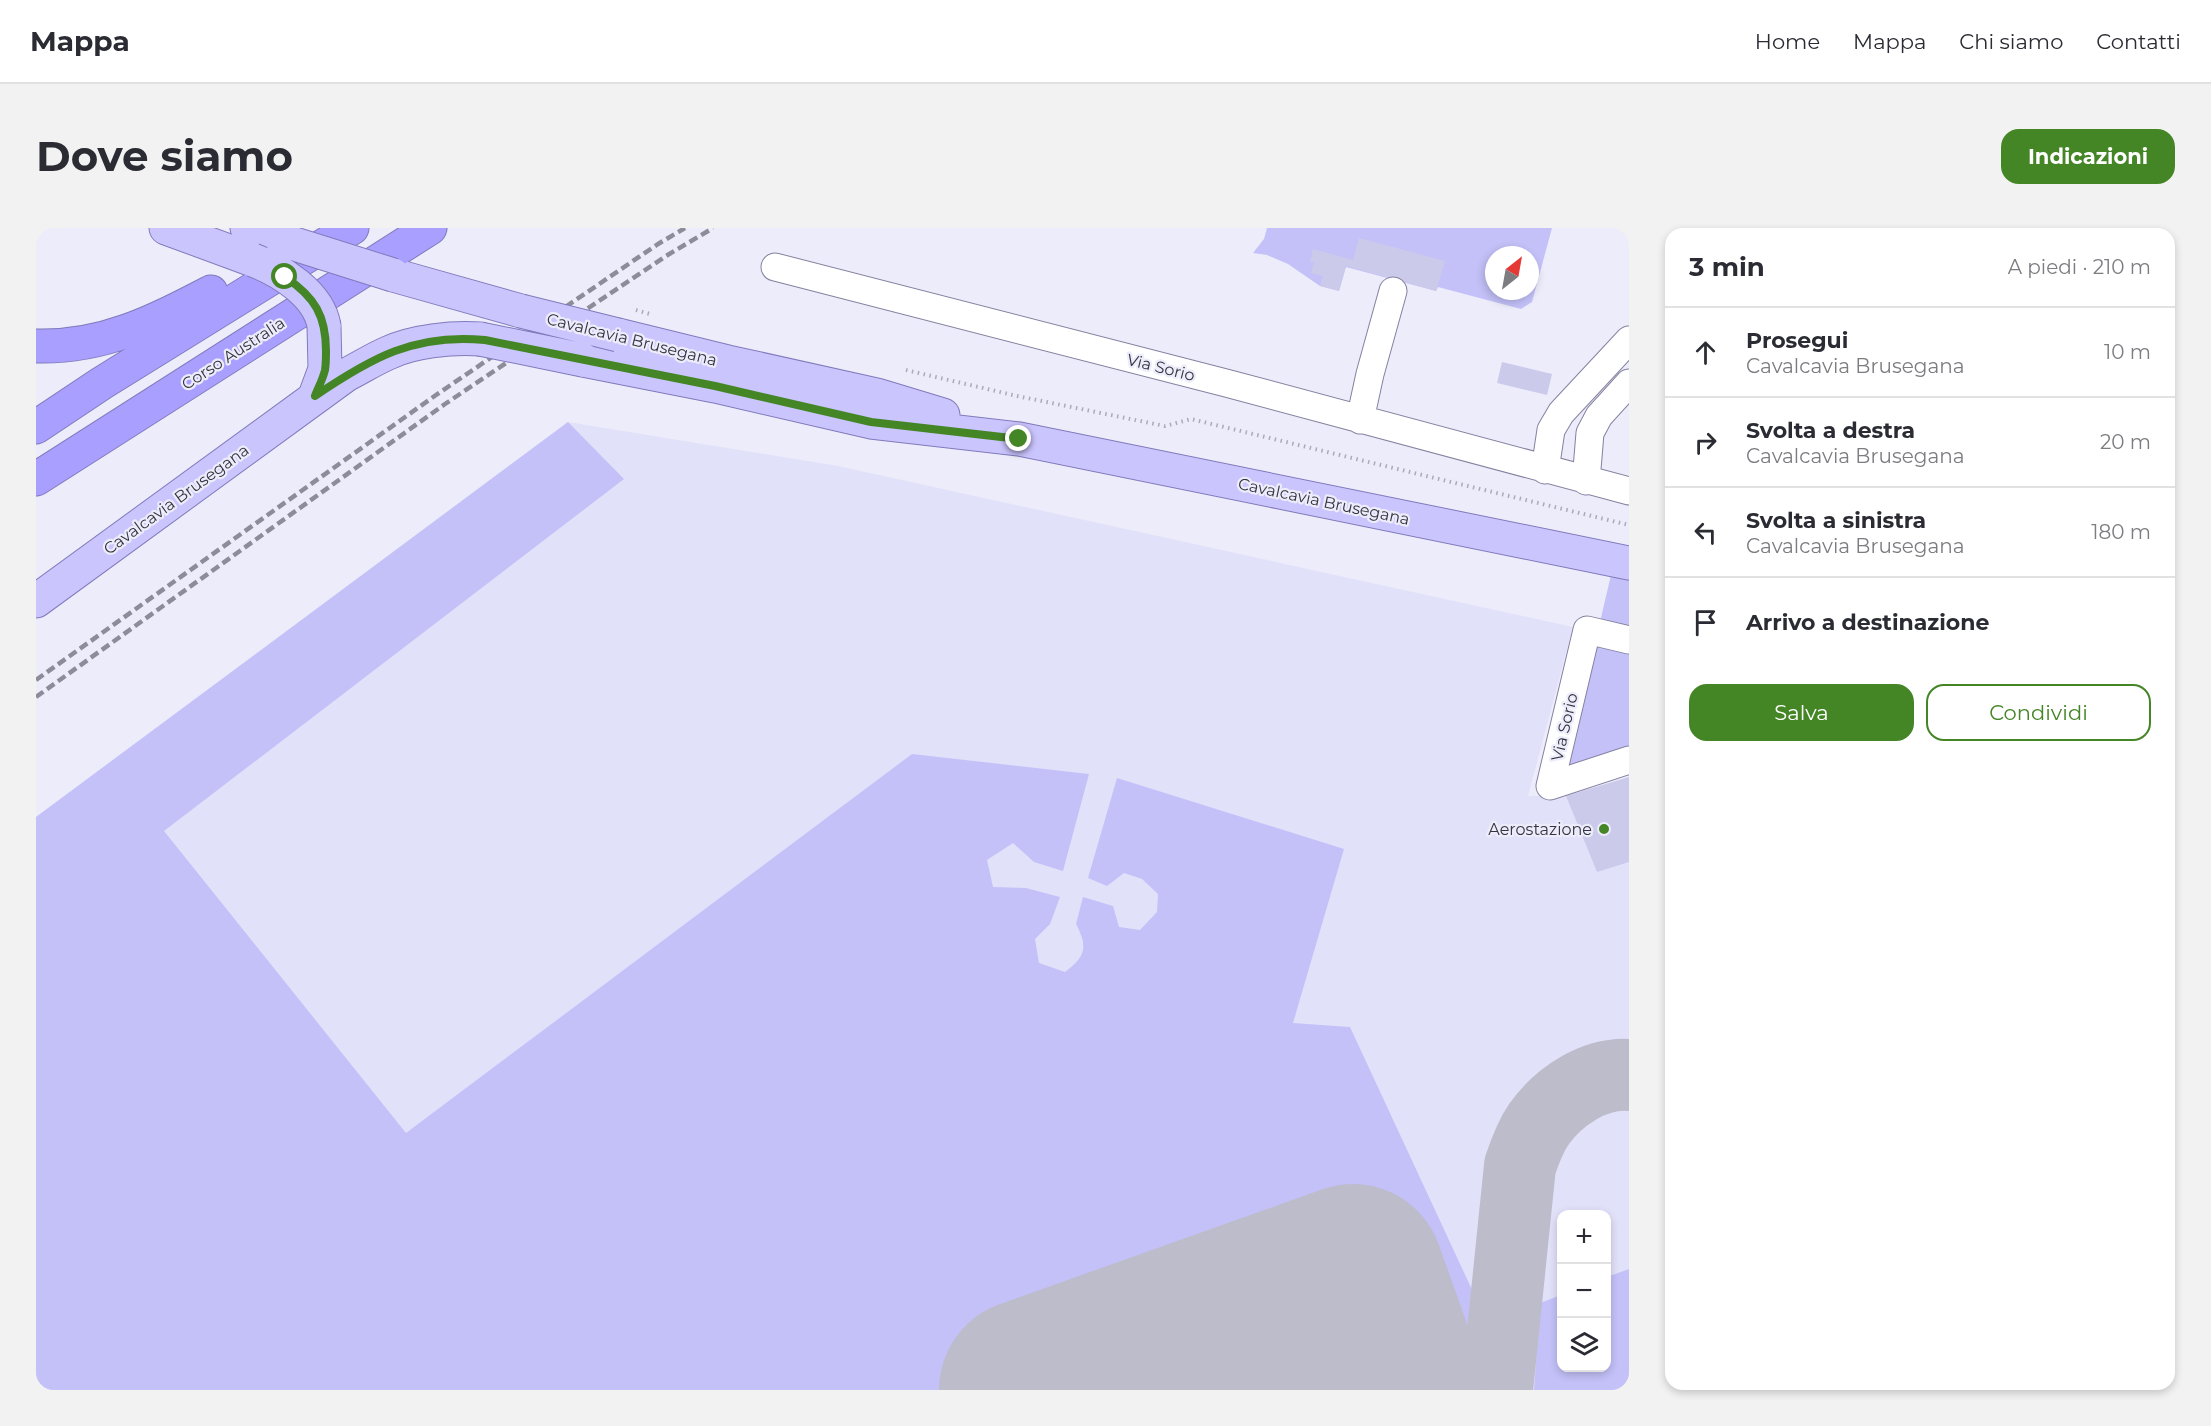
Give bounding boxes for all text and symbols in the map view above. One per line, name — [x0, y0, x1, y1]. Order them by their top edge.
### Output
text: Mappa — [30, 24, 130, 58]
text: Home — [1755, 29, 1820, 54]
text: Mappa — [1853, 29, 1926, 54]
text: Chi siamo — [1959, 29, 2063, 54]
text: Contatti — [2096, 29, 2181, 54]
button: Indicazioni — [2001, 129, 2175, 184]
text: Dove siamo — [36, 130, 293, 182]
north arrow — [1485, 246, 1539, 300]
text: 3 min — [1689, 251, 1765, 283]
text: A piedi · 210 m — [2008, 255, 2151, 279]
route start — [271, 263, 297, 289]
street label: Cavalcavia Brusegana — [545, 309, 719, 370]
street label: Corso Australia — [178, 313, 288, 394]
text: Prosegui — [1746, 327, 1848, 354]
icon: ahead — [1689, 336, 1722, 369]
text: 10 m — [2104, 340, 2151, 364]
street label: Via Sorio — [1125, 350, 1197, 385]
text: Cavalcavia Brusegana — [1746, 354, 1965, 378]
text: Svolta a destra — [1746, 417, 1915, 444]
route end — [1005, 425, 1031, 451]
icon: right — [1689, 426, 1722, 459]
text: 20 m — [2100, 430, 2151, 454]
street label: Cavalcavia Brusegana — [100, 440, 253, 558]
text: Cavalcavia Brusegana — [1746, 444, 1965, 468]
street label: Cavalcavia Brusegana — [1236, 474, 1411, 529]
text: Svolta a sinistra — [1746, 507, 1926, 534]
icon: left — [1689, 516, 1722, 549]
text: 180 m — [2091, 520, 2151, 544]
text: Cavalcavia Brusegana — [1746, 534, 1965, 558]
icon: arrive — [1689, 606, 1722, 639]
text: Arrivo a destinazione — [1746, 609, 1989, 636]
button: Salva — [1689, 684, 1914, 741]
button: Condividi — [1926, 684, 2151, 741]
street label: Via Sorio — [1547, 691, 1582, 763]
place label: Aerostazione — [1488, 820, 1592, 839]
marker: Aerostazione — [1597, 822, 1611, 836]
map controls — [1557, 1210, 1611, 1372]
button: + — [1557, 1210, 1611, 1264]
button: − — [1557, 1264, 1611, 1318]
button: layers — [1557, 1318, 1611, 1372]

